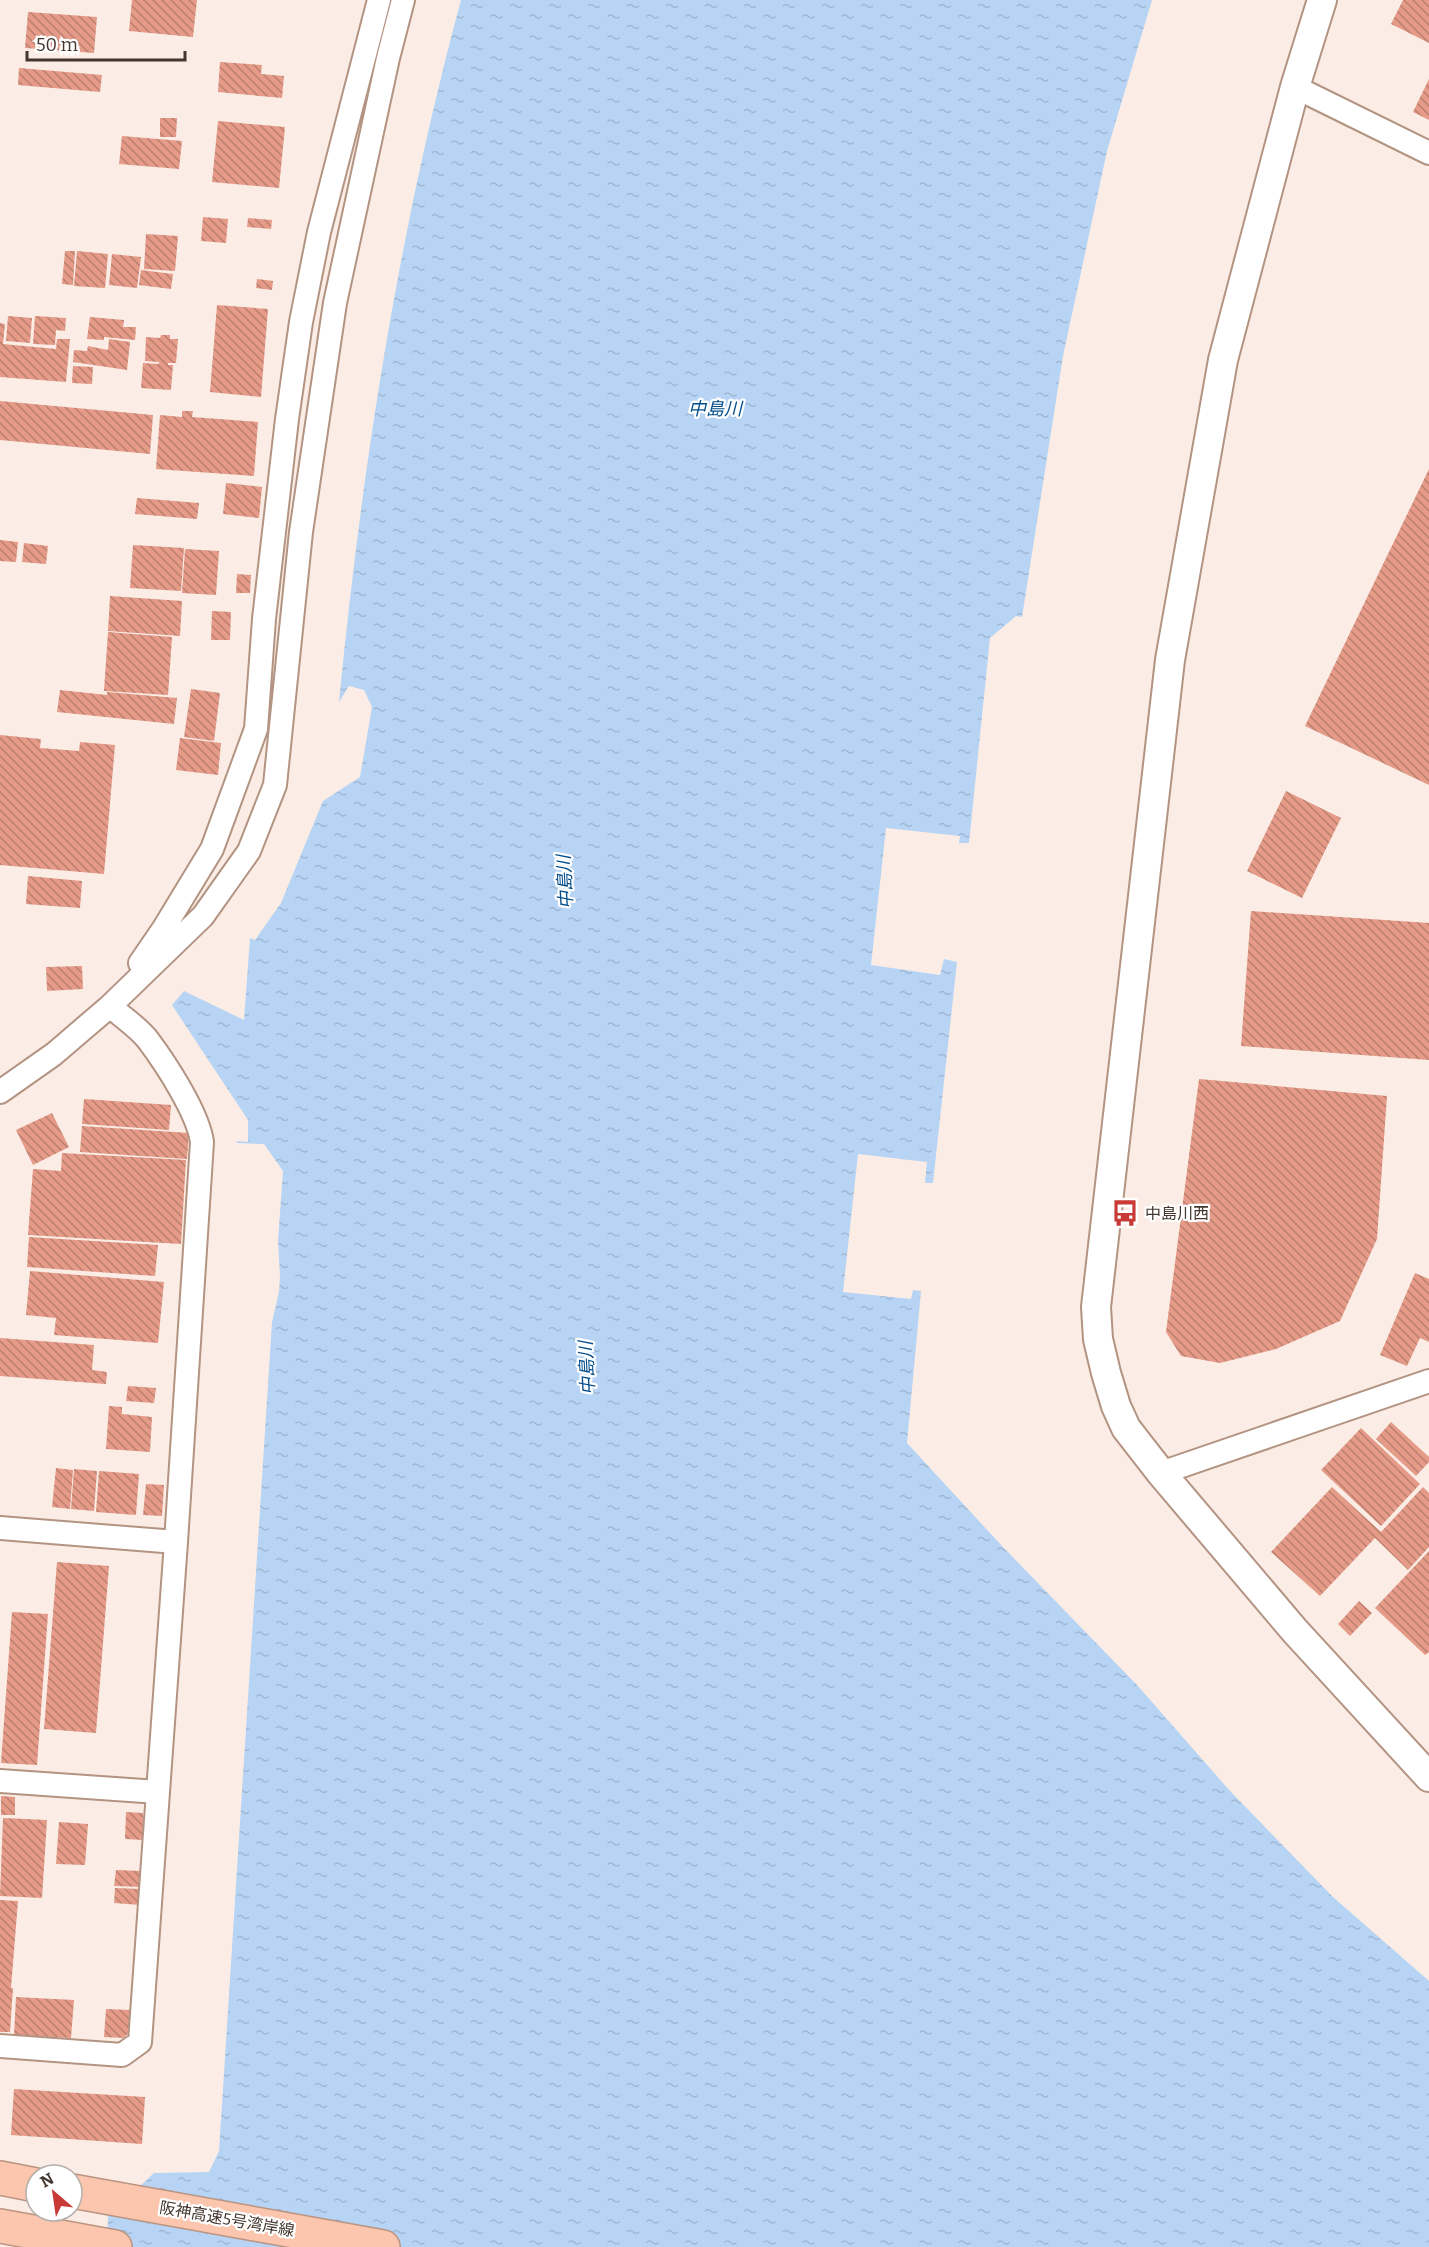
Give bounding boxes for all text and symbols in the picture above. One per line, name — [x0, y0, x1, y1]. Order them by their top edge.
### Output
scale bar — [27, 24, 184, 62]
text: 50 m — [36, 34, 78, 56]
water label: 中島川 — [688, 398, 744, 420]
water label: 中島川 — [552, 852, 577, 910]
bus stop icon: 中島川西 — [1110, 1198, 1140, 1228]
place label: 中島川西 — [1145, 1204, 1209, 1223]
water label: 中島川 — [574, 1338, 599, 1396]
north arrow — [24, 2163, 84, 2223]
text: N — [37, 2169, 57, 2192]
street label: 阪神高速5号湾岸線 — [158, 2198, 296, 2240]

